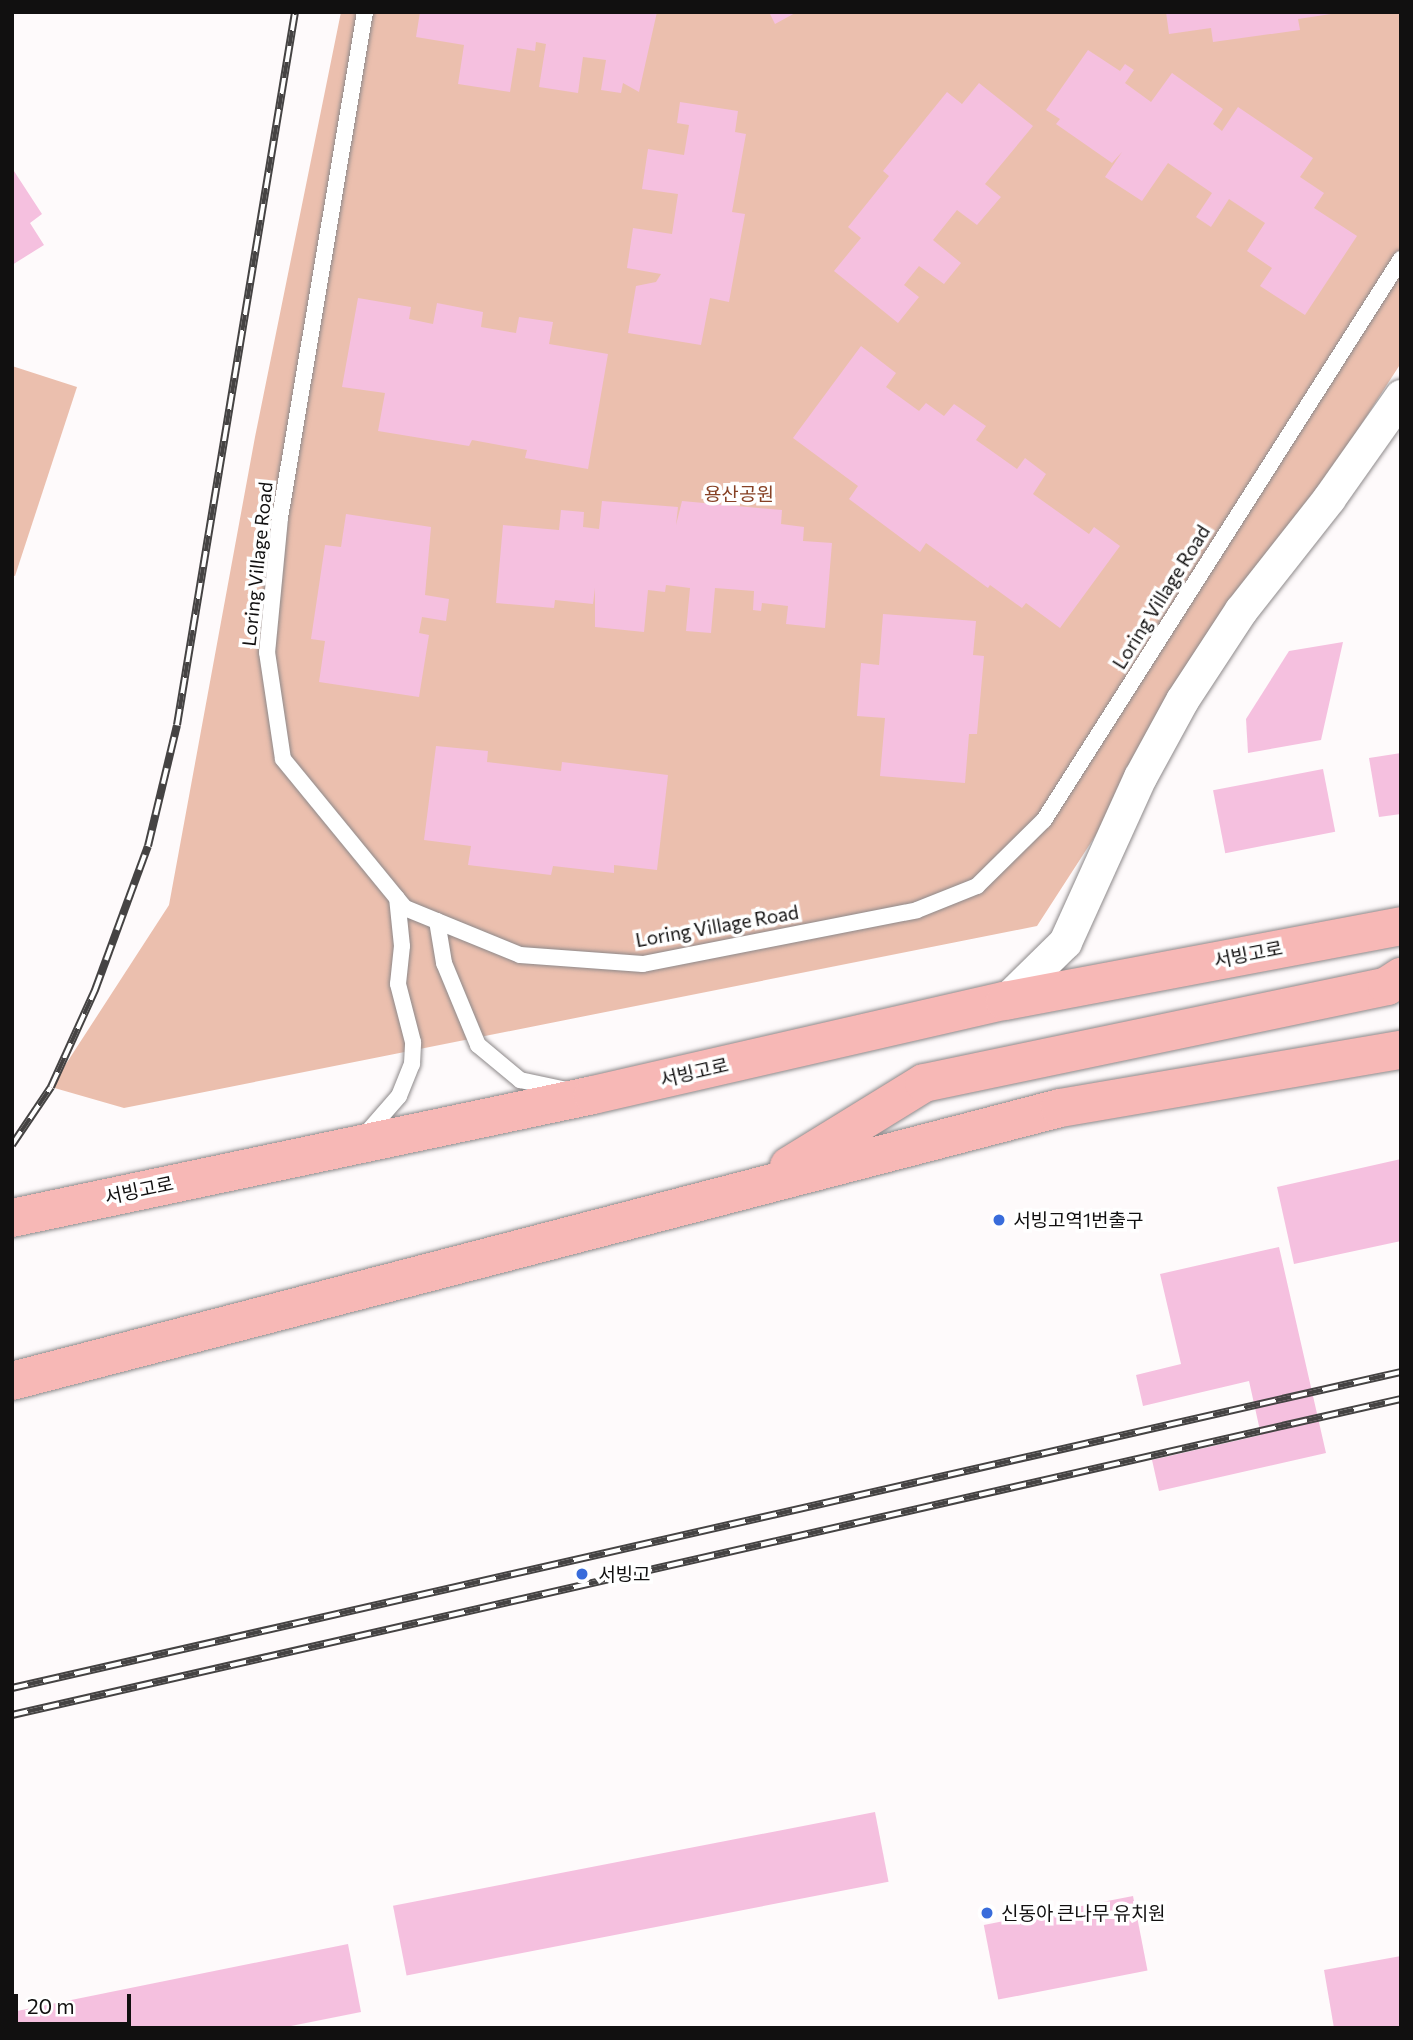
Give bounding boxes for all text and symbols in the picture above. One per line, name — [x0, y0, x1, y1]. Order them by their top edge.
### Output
street label: Loring Village Road — [237, 481, 277, 647]
park label: 용산공원 — [704, 483, 774, 505]
street label: Loring Village Road — [1108, 521, 1214, 673]
street label: Loring Village Road — [634, 900, 800, 952]
street label: 서빙고로 — [1212, 936, 1284, 972]
street label: 서빙고로 — [657, 1053, 731, 1091]
street label: 서빙고로 — [102, 1172, 176, 1208]
place label: 서빙고역1번출구 — [1013, 1209, 1143, 1231]
marker: 서빙고역1번출구 — [991, 1212, 1007, 1228]
place label: 서빙고 — [598, 1563, 650, 1585]
marker: 서빙고 — [572, 1564, 592, 1584]
place label: 신동아 큰나무 유치원 — [1001, 1902, 1166, 1924]
marker: 신동아 큰나무 유치원 — [979, 1905, 995, 1921]
scale bar — [18, 1980, 135, 2024]
text: 20 m — [27, 1993, 75, 2018]

